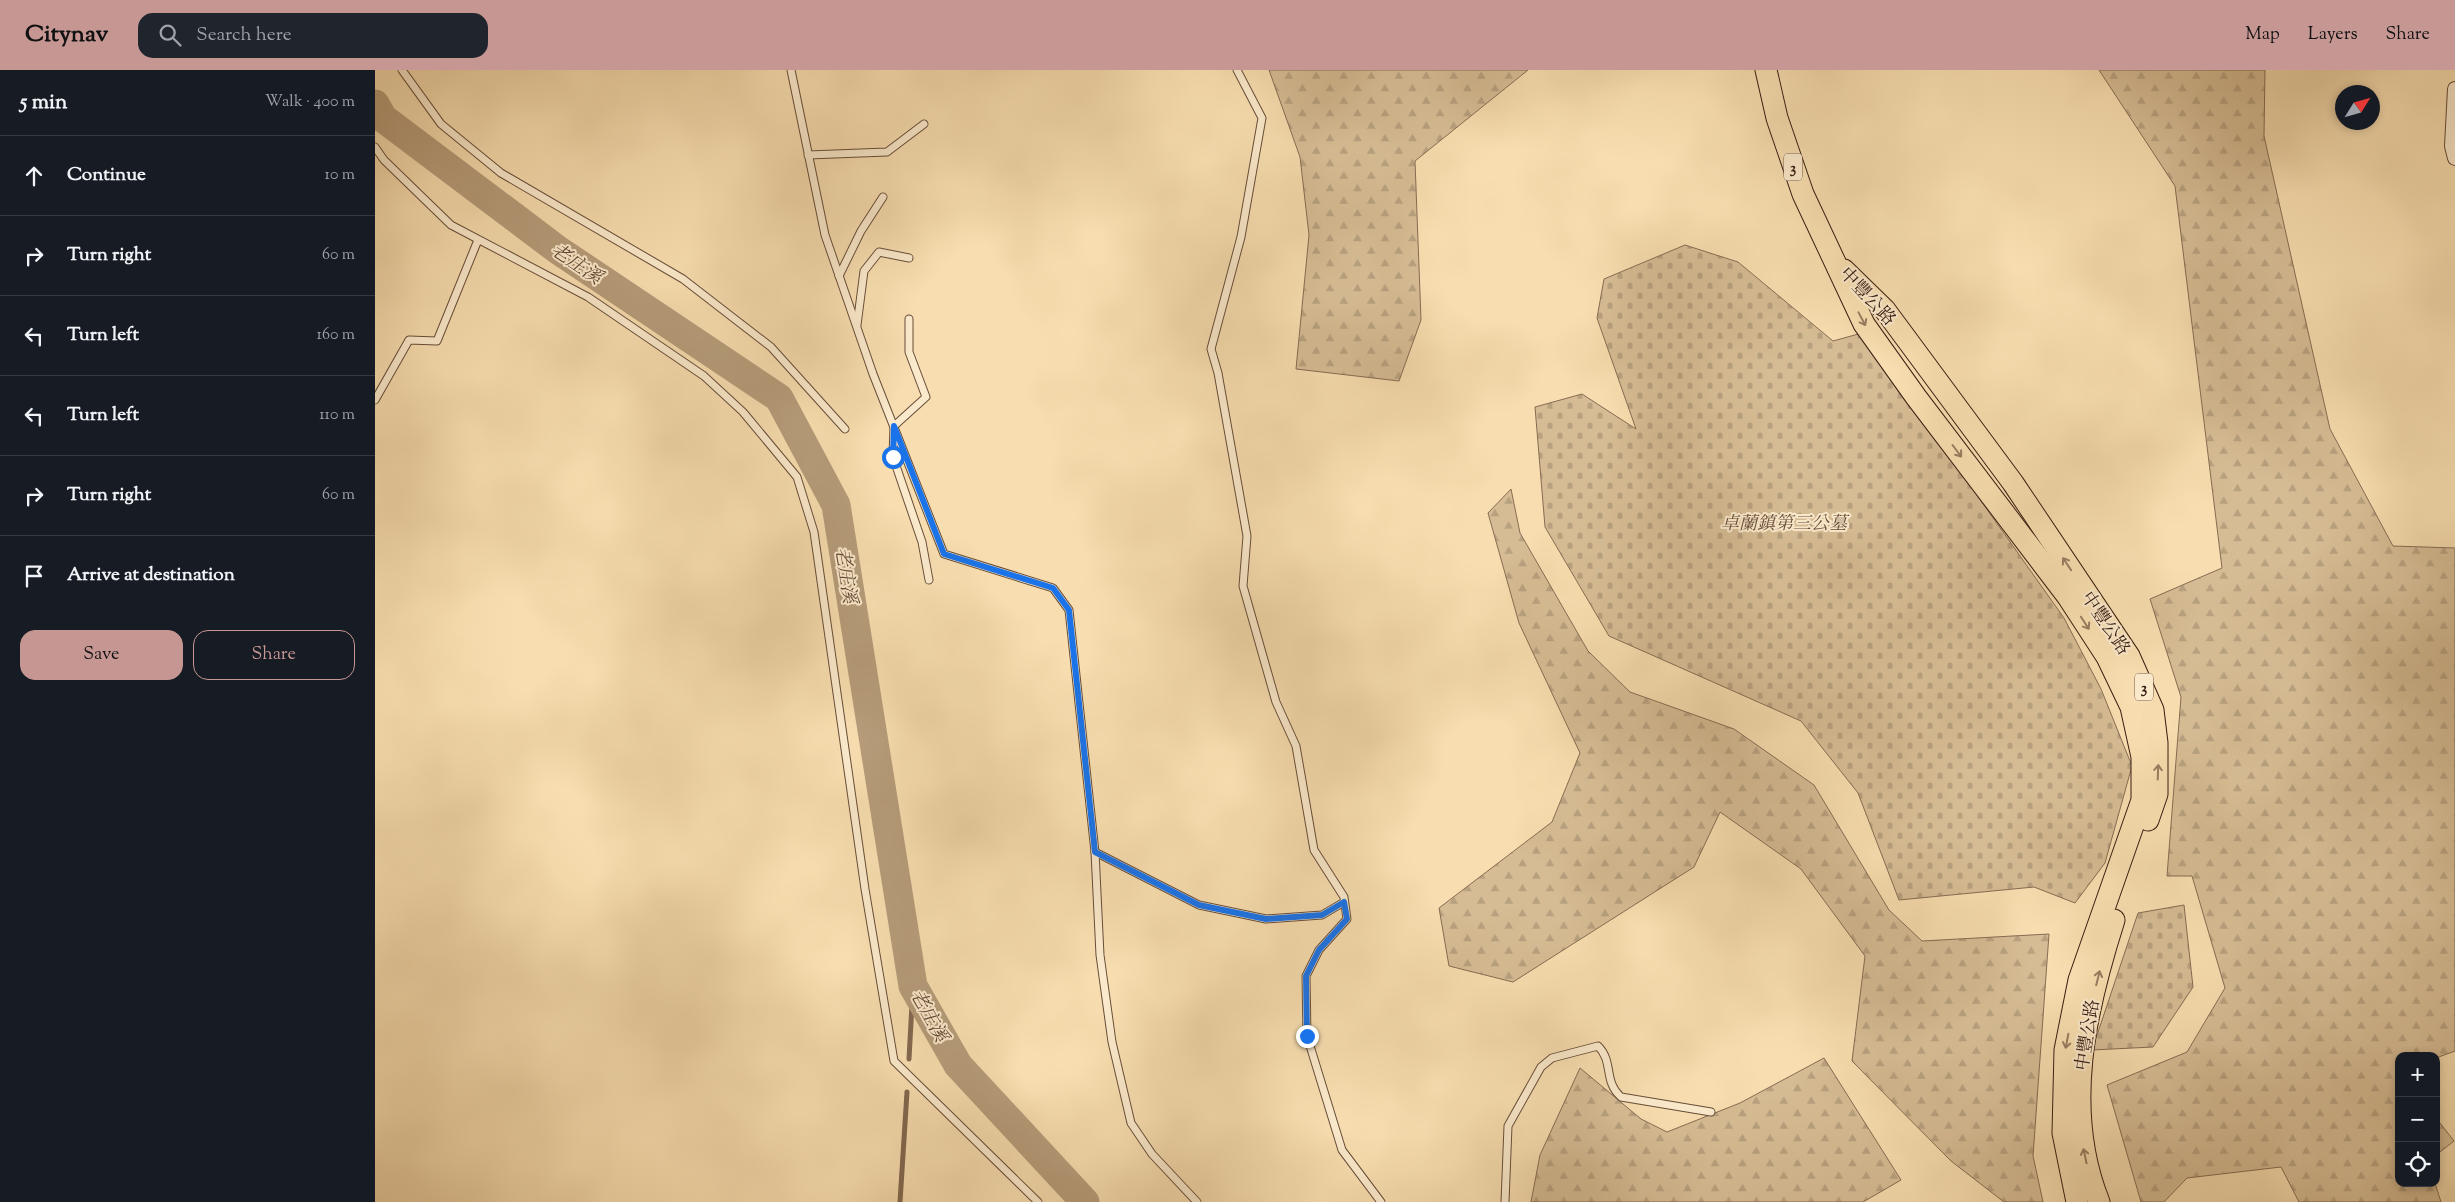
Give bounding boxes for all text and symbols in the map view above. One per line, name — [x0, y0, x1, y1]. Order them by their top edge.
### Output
search box — [138, 13, 488, 58]
text: Citynav — [25, 18, 108, 52]
icon: search — [156, 21, 184, 49]
text: Search here — [196, 22, 292, 49]
text: Map — [2245, 22, 2280, 48]
text: Layers — [2308, 22, 2358, 48]
text: Share — [2386, 22, 2430, 48]
north arrow — [2335, 85, 2380, 130]
text: 5 min — [20, 88, 67, 118]
text: Walk · 400 m — [265, 91, 355, 114]
road number: 3 — [1784, 154, 1802, 180]
icon: ahead — [20, 162, 48, 190]
text: Continue — [67, 162, 146, 189]
text: 10 m — [325, 164, 355, 187]
water label: 老庄溪 — [544, 238, 608, 293]
icon: right — [20, 242, 48, 270]
text: Turn right — [67, 242, 151, 269]
text: 60 m — [322, 244, 355, 267]
street label: 中豐公路 — [1832, 262, 1901, 333]
one-way arrow — [1858, 311, 1867, 326]
icon: left — [20, 322, 48, 350]
text: Turn left — [67, 322, 139, 349]
text: 160 m — [317, 324, 355, 347]
icon: left — [20, 402, 48, 430]
text: Turn left — [67, 402, 139, 429]
text: 110 m — [319, 404, 355, 427]
one-way arrow — [1952, 444, 1962, 458]
route start — [882, 446, 905, 469]
icon: right — [20, 482, 48, 510]
text: Turn right — [67, 482, 151, 509]
text: 60 m — [322, 484, 355, 507]
park label: 卓蘭鎮第三公墓 — [1721, 512, 1850, 538]
water label: 老庄溪 — [827, 545, 863, 608]
one-way arrow — [2062, 557, 2072, 571]
icon: arrive — [20, 562, 48, 590]
text: Arrive at destination — [67, 562, 235, 589]
street label: 中豐公路 — [2073, 587, 2135, 661]
one-way arrow — [2080, 616, 2090, 630]
button: Save — [20, 630, 183, 680]
button: Share — [193, 630, 355, 680]
road number: 3 — [2135, 674, 2153, 700]
one-way arrow — [2153, 764, 2163, 780]
one-way arrow — [2094, 970, 2103, 986]
water label: 老庄溪 — [902, 985, 954, 1049]
street label: 中豐公路 — [2071, 998, 2107, 1073]
route end — [1296, 1025, 1319, 1048]
one-way arrow — [2061, 1032, 2071, 1048]
map controls — [2395, 1052, 2440, 1187]
button: + — [2395, 1052, 2440, 1097]
button: − — [2395, 1097, 2440, 1142]
button: locate — [2395, 1142, 2440, 1187]
one-way arrow — [2079, 1148, 2089, 1164]

